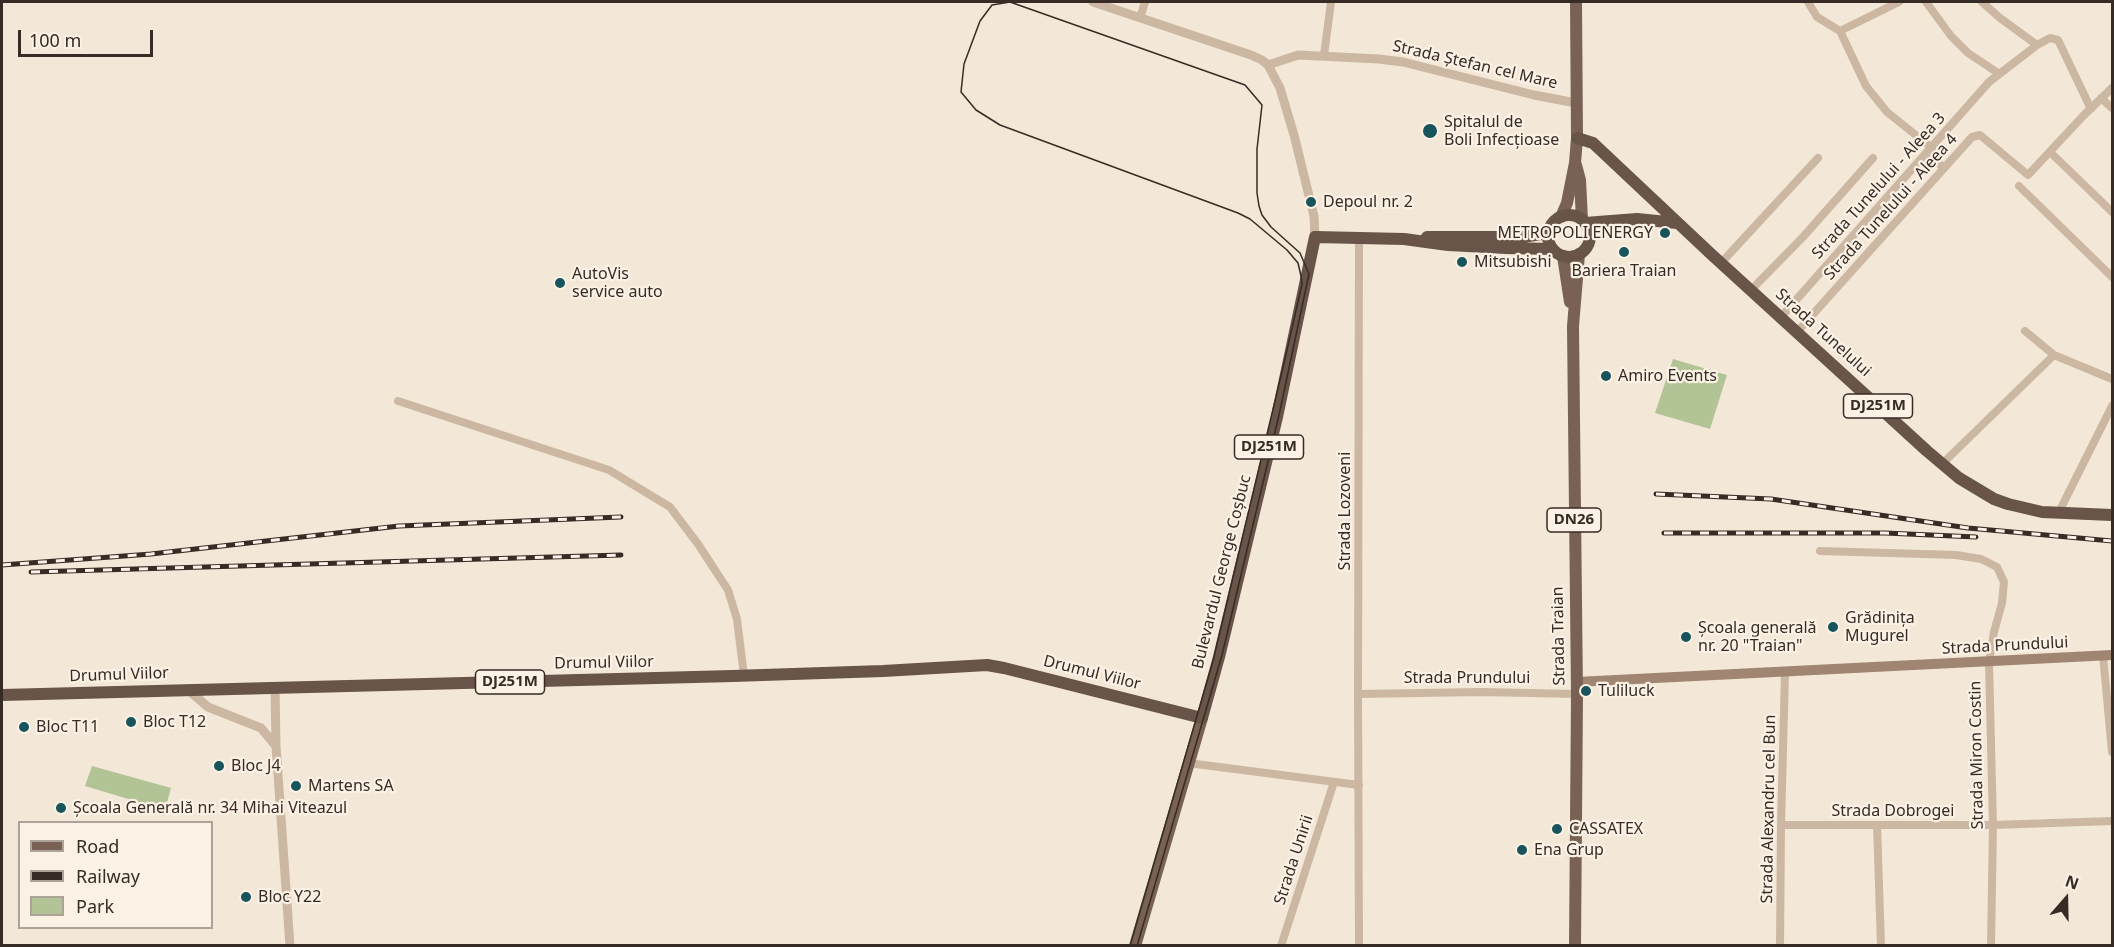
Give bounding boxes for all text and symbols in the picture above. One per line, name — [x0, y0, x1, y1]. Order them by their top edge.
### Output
scale bar — [21, 18, 156, 56]
text: 100 m — [29, 28, 81, 52]
street label: Strada Ștefan cel Mare — [1391, 37, 1559, 93]
street label: Strada Tunelului - Aleea 3 — [1808, 109, 1950, 263]
place label: Spitalul de Boli Infecțioase — [1444, 112, 1559, 150]
marker: Spitalul de Boli Infecțioase — [1421, 122, 1439, 140]
street label: Strada Tunelului - Aleea 4 — [1820, 130, 1962, 284]
place label: Depoul nr. 2 — [1323, 192, 1413, 212]
marker: Depoul nr. 2 — [1304, 195, 1318, 209]
place label: METROPOLI ENERGY — [1497, 223, 1653, 243]
marker: METROPOLI ENERGY — [1658, 226, 1672, 240]
marker: Bariera Traian — [1617, 245, 1631, 259]
place label: Mitsubishi — [1474, 252, 1552, 272]
marker: Mitsubishi — [1455, 255, 1469, 269]
place label: Bariera Traian — [1572, 261, 1676, 281]
place label: AutoVis service auto — [572, 264, 663, 302]
marker: AutoVis service auto — [553, 276, 567, 290]
street label: Strada Tunelului — [1771, 285, 1875, 381]
place label: Amiro Events — [1618, 366, 1717, 386]
marker: Amiro Events — [1599, 369, 1613, 383]
road number: DJ251M — [1844, 394, 1912, 418]
road number: DJ251M — [1234, 435, 1304, 459]
street label: Strada Lozoveni — [1335, 452, 1355, 570]
street label: Bulevardul George Coșbuc — [1189, 473, 1255, 671]
road number: DN26 — [1547, 508, 1601, 532]
street label: Strada Traian — [1549, 586, 1569, 686]
place label: Grădinița Mugurel — [1845, 608, 1915, 646]
place label: Școala generală nr. 20 "Traian" — [1698, 618, 1817, 656]
marker: Grădinița Mugurel — [1826, 620, 1840, 634]
marker: Școala generală nr. 20 "Traian" — [1679, 630, 1693, 644]
street label: Strada Prundului — [1941, 633, 2069, 659]
street label: Drumul Viilor — [1041, 652, 1143, 694]
street label: Drumul Viilor — [554, 653, 654, 673]
street label: Drumul Viilor — [69, 664, 169, 686]
street label: Strada Prundului — [1404, 668, 1530, 688]
road number: DJ251M — [476, 670, 544, 694]
street label: Strada Miron Costin — [1966, 680, 1988, 830]
place label: Tuliluck — [1598, 681, 1654, 701]
marker: Tuliluck — [1579, 684, 1593, 698]
place label: Bloc T12 — [143, 712, 206, 732]
street label: Strada Alexandru cel Bun — [1758, 714, 1780, 904]
marker: Bloc T12 — [124, 715, 138, 729]
place label: Bloc T11 — [36, 717, 99, 737]
marker: Bloc T11 — [17, 720, 31, 734]
place label: Bloc J4 — [231, 756, 281, 776]
marker: Bloc J4 — [212, 759, 226, 773]
place label: Martens SA — [308, 776, 394, 796]
marker: Martens SA — [289, 779, 303, 793]
place label: Școala Generală nr. 34 Mihai Viteazul — [73, 798, 347, 818]
marker: Școala Generală nr. 34 Mihai Viteazul — [54, 801, 68, 815]
street label: Strada Dobrogei — [1832, 801, 1954, 821]
street label: Strada Unirii — [1270, 813, 1318, 907]
place label: CASSATEX — [1569, 819, 1643, 839]
legend — [18, 821, 213, 929]
marker: CASSATEX — [1550, 822, 1564, 836]
text: Road — [76, 834, 119, 858]
place label: Ena Grup — [1534, 840, 1604, 860]
marker: Ena Grup — [1515, 843, 1529, 857]
text: Railway — [76, 864, 140, 888]
north arrow — [2036, 869, 2096, 929]
text: N — [2062, 870, 2082, 895]
place label: Bloc Y22 — [258, 887, 321, 907]
marker: Bloc Y22 — [239, 890, 253, 904]
text: Park — [76, 894, 114, 918]

